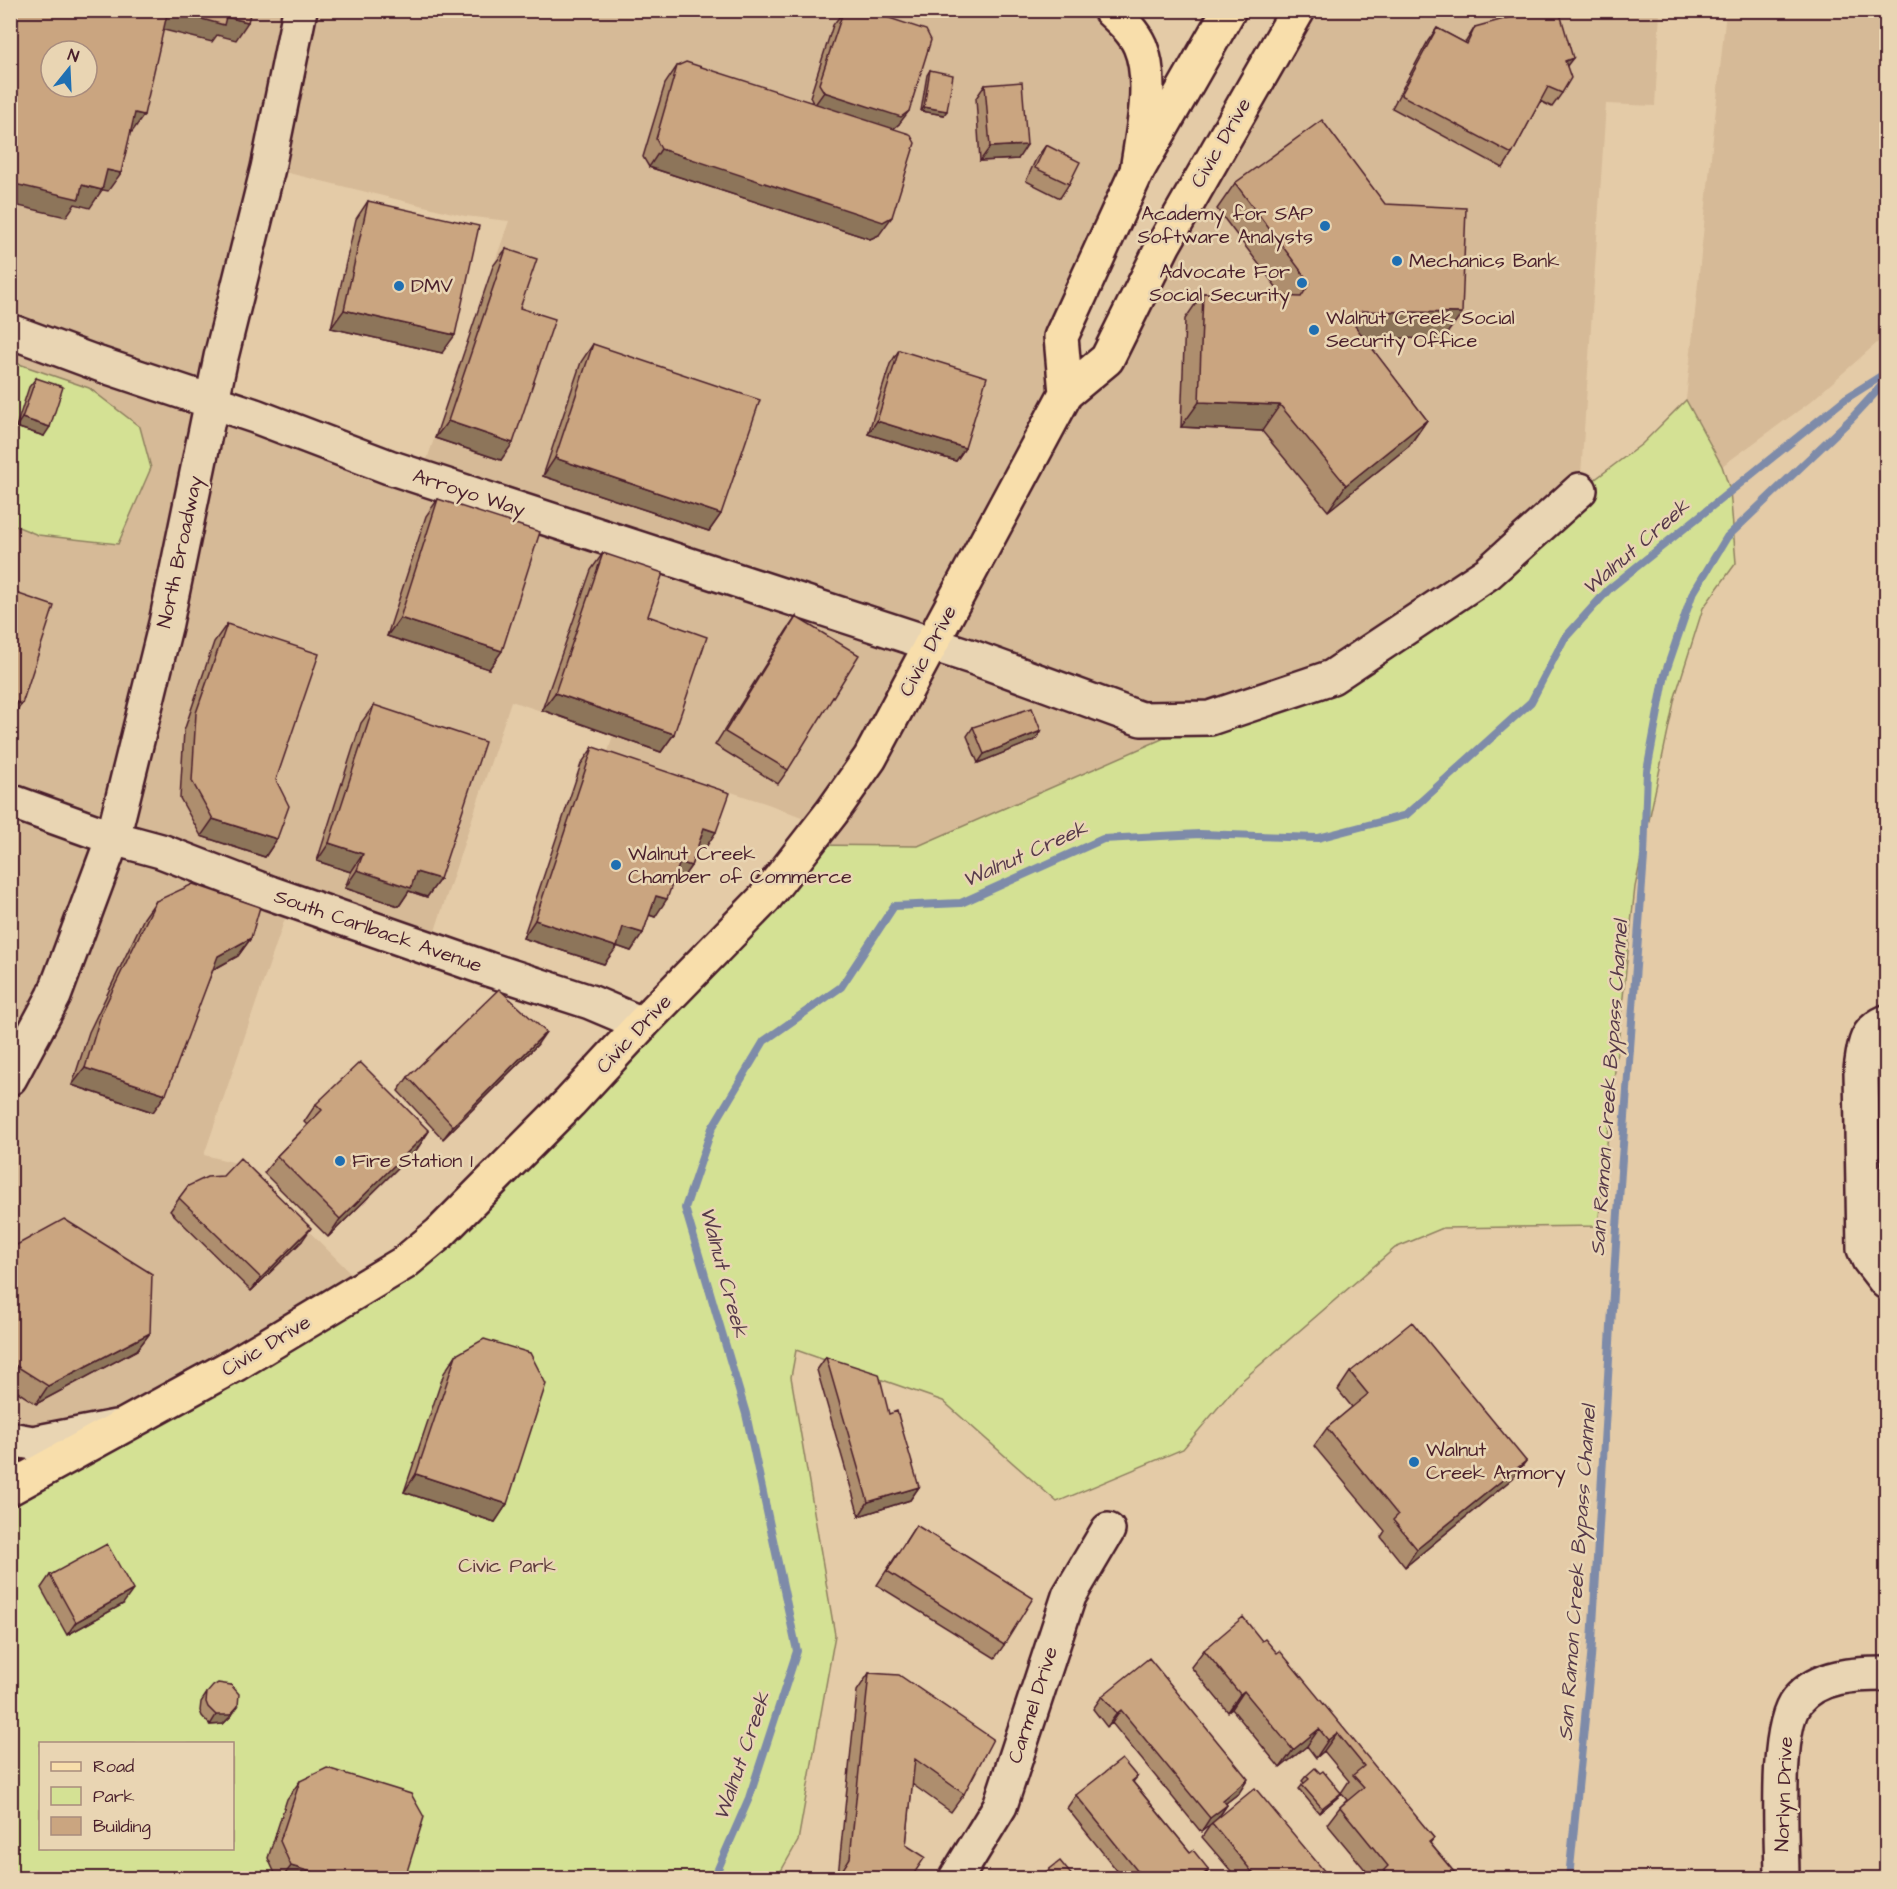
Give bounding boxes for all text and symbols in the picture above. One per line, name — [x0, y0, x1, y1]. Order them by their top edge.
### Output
north arrow — [39, 39, 99, 99]
text: N — [65, 44, 81, 68]
street label: Civic Drive — [1184, 93, 1258, 193]
place label: Academy for SAP Software Analysts — [1137, 200, 1313, 252]
marker: Academy for SAP Software Analysts — [1318, 219, 1332, 233]
place label: Mechanics Bank — [1409, 247, 1560, 275]
marker: Mechanics Bank — [1390, 254, 1404, 268]
place label: Advocate For Social Security — [1149, 258, 1290, 310]
place label: DMV — [411, 272, 454, 300]
marker: Advocate For Social Security — [1295, 276, 1309, 290]
marker: DMV — [392, 279, 406, 293]
place label: Walnut Creek Social Security Office — [1326, 304, 1515, 356]
marker: Walnut Creek Social Security Office — [1307, 323, 1321, 337]
street label: Arroyo Way — [409, 462, 529, 525]
street label: North Broadway — [150, 473, 211, 631]
water label: Walnut Creek — [1576, 491, 1697, 602]
street label: Civic Drive — [892, 600, 964, 701]
water label: Walnut Creek — [958, 813, 1093, 894]
place label: Walnut Creek Chamber of Commerce — [628, 840, 852, 891]
marker: Walnut Creek Chamber of Commerce — [609, 858, 623, 872]
street label: South Carlback Avenue — [270, 882, 486, 980]
water label: San Ramon Creek Bypass Channel — [1583, 917, 1636, 1257]
street label: Civic Drive — [590, 988, 678, 1080]
place label: Fire Station 1 — [352, 1147, 473, 1175]
marker: Fire Station 1 — [333, 1154, 347, 1168]
water label: Walnut Creek — [693, 1204, 756, 1341]
street label: Civic Drive — [216, 1308, 316, 1384]
water label: San Ramon Creek Bypass Channel — [1551, 1402, 1604, 1742]
place label: Walnut Creek Armory — [1426, 1436, 1566, 1488]
marker: Walnut Creek Armory — [1407, 1455, 1421, 1469]
park label: Civic Park — [458, 1552, 556, 1580]
street label: Carmel Drive — [1001, 1643, 1065, 1767]
water label: Walnut Creek — [706, 1687, 778, 1824]
street label: Norlyn Drive — [1768, 1736, 1801, 1852]
legend — [39, 1742, 234, 1850]
text: Road — [93, 1754, 134, 1779]
text: Park — [93, 1784, 135, 1809]
text: Building — [93, 1814, 151, 1840]

